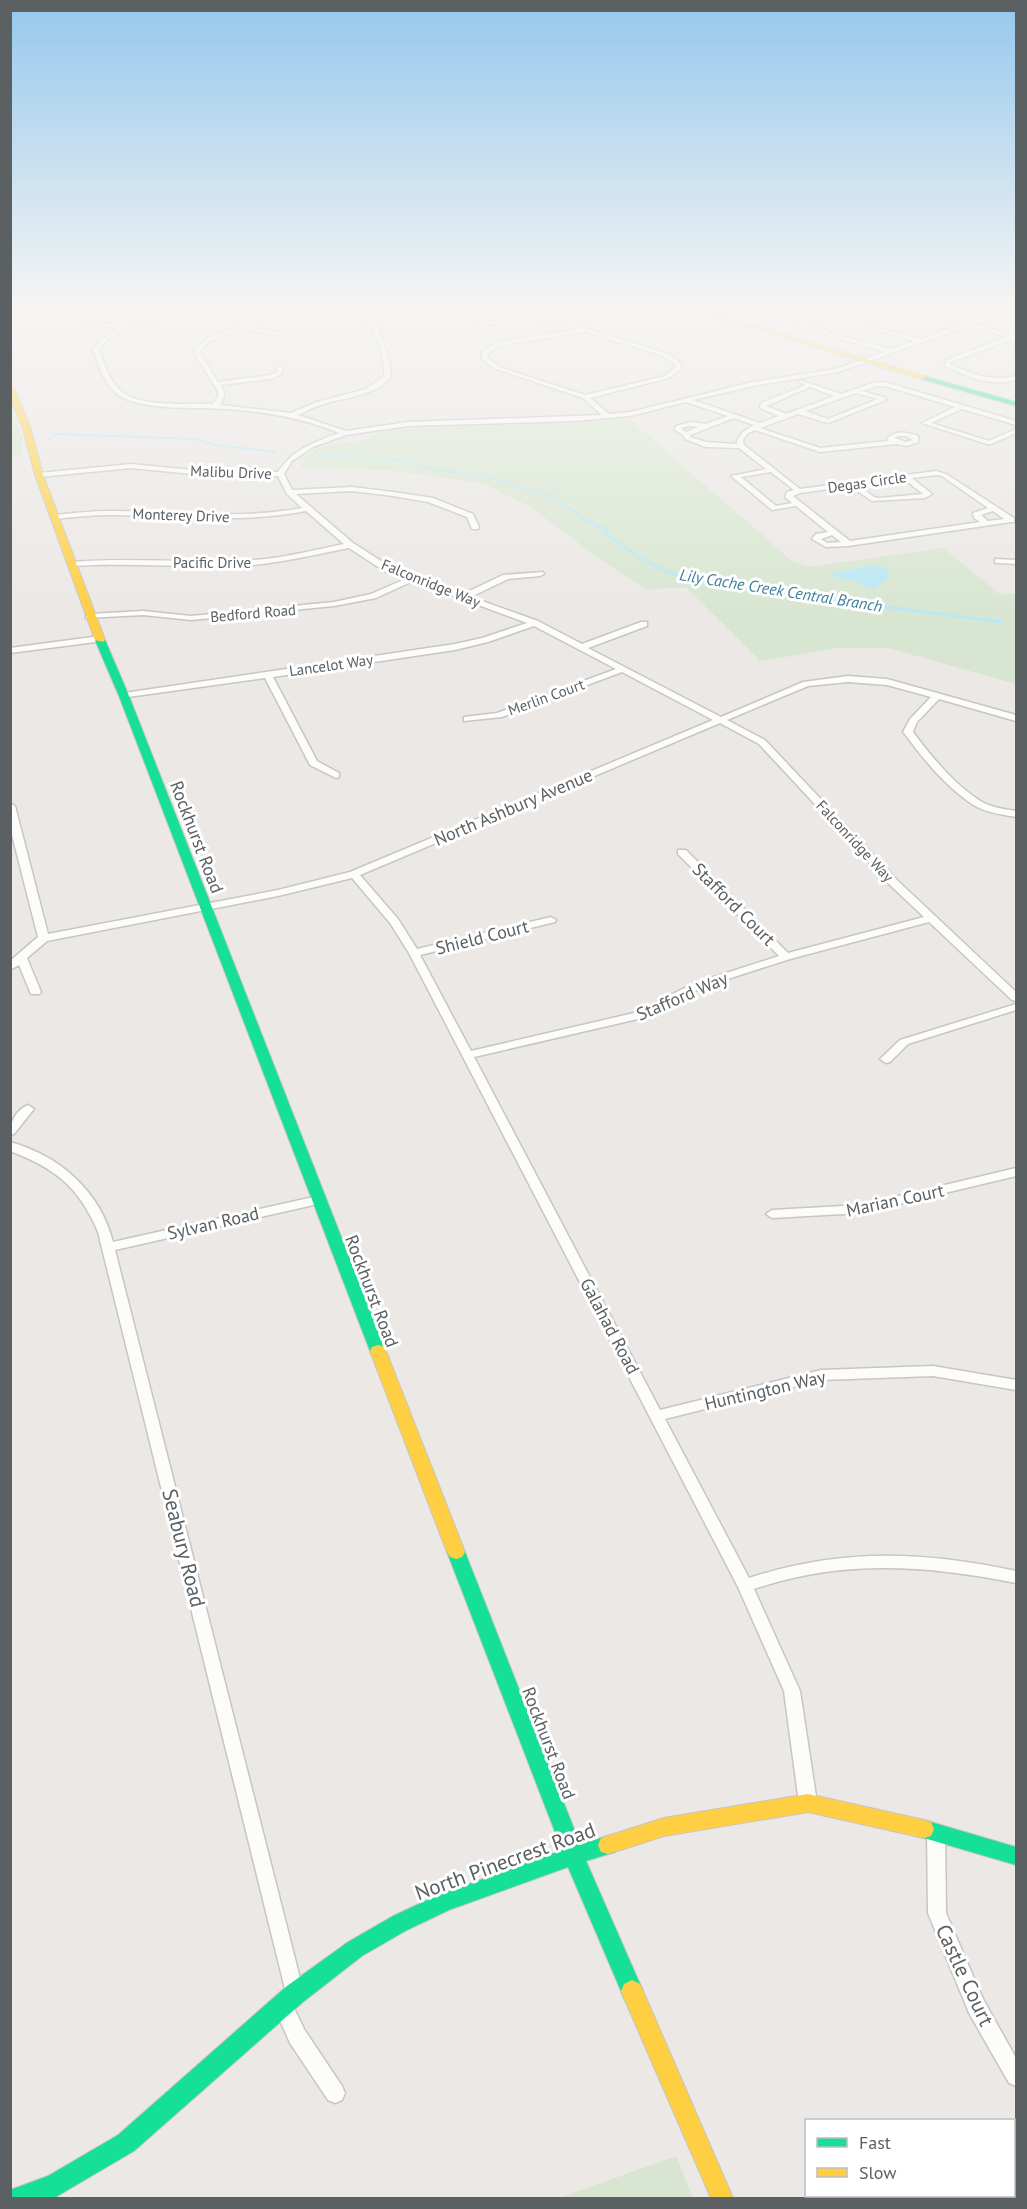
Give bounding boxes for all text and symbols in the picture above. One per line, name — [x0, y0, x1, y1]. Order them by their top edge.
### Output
street label: Malibu Drive — [190, 461, 272, 483]
street label: Degas Circle — [826, 467, 908, 497]
street label: Monterey Drive — [132, 504, 230, 526]
street label: Pacific Drive — [173, 553, 251, 572]
street label: Falconridge Way — [379, 555, 483, 611]
water label: Lily Cache Creek Central Branch — [678, 564, 884, 616]
street label: Bedford Road — [209, 600, 297, 626]
street label: Lancelot Way — [288, 650, 374, 680]
street label: Merlin Court — [505, 674, 587, 720]
street label: North Ashbury Avenue — [430, 763, 596, 851]
street label: Rockhurst Road — [165, 778, 229, 896]
street label: Falconridge Way — [812, 796, 898, 886]
street label: Stafford Court — [688, 858, 780, 950]
street label: Shield Court — [433, 914, 531, 960]
street label: Stafford Way — [633, 966, 732, 1026]
street label: Marian Court — [844, 1178, 946, 1222]
street label: Sylvan Road — [165, 1201, 261, 1245]
street label: Rockhurst Road — [340, 1232, 404, 1350]
street label: Galahad Road — [575, 1274, 645, 1378]
street label: Huntington Way — [702, 1365, 828, 1415]
street label: Seabury Road — [156, 1486, 212, 1610]
street label: Rockhurst Road — [517, 1684, 581, 1802]
street label: North Pinecrest Road — [411, 1816, 599, 1906]
street label: Castle Court — [930, 1920, 1000, 2030]
legend — [805, 2119, 1015, 2197]
text: Fast — [859, 2131, 891, 2154]
text: Slow — [859, 2161, 897, 2184]

